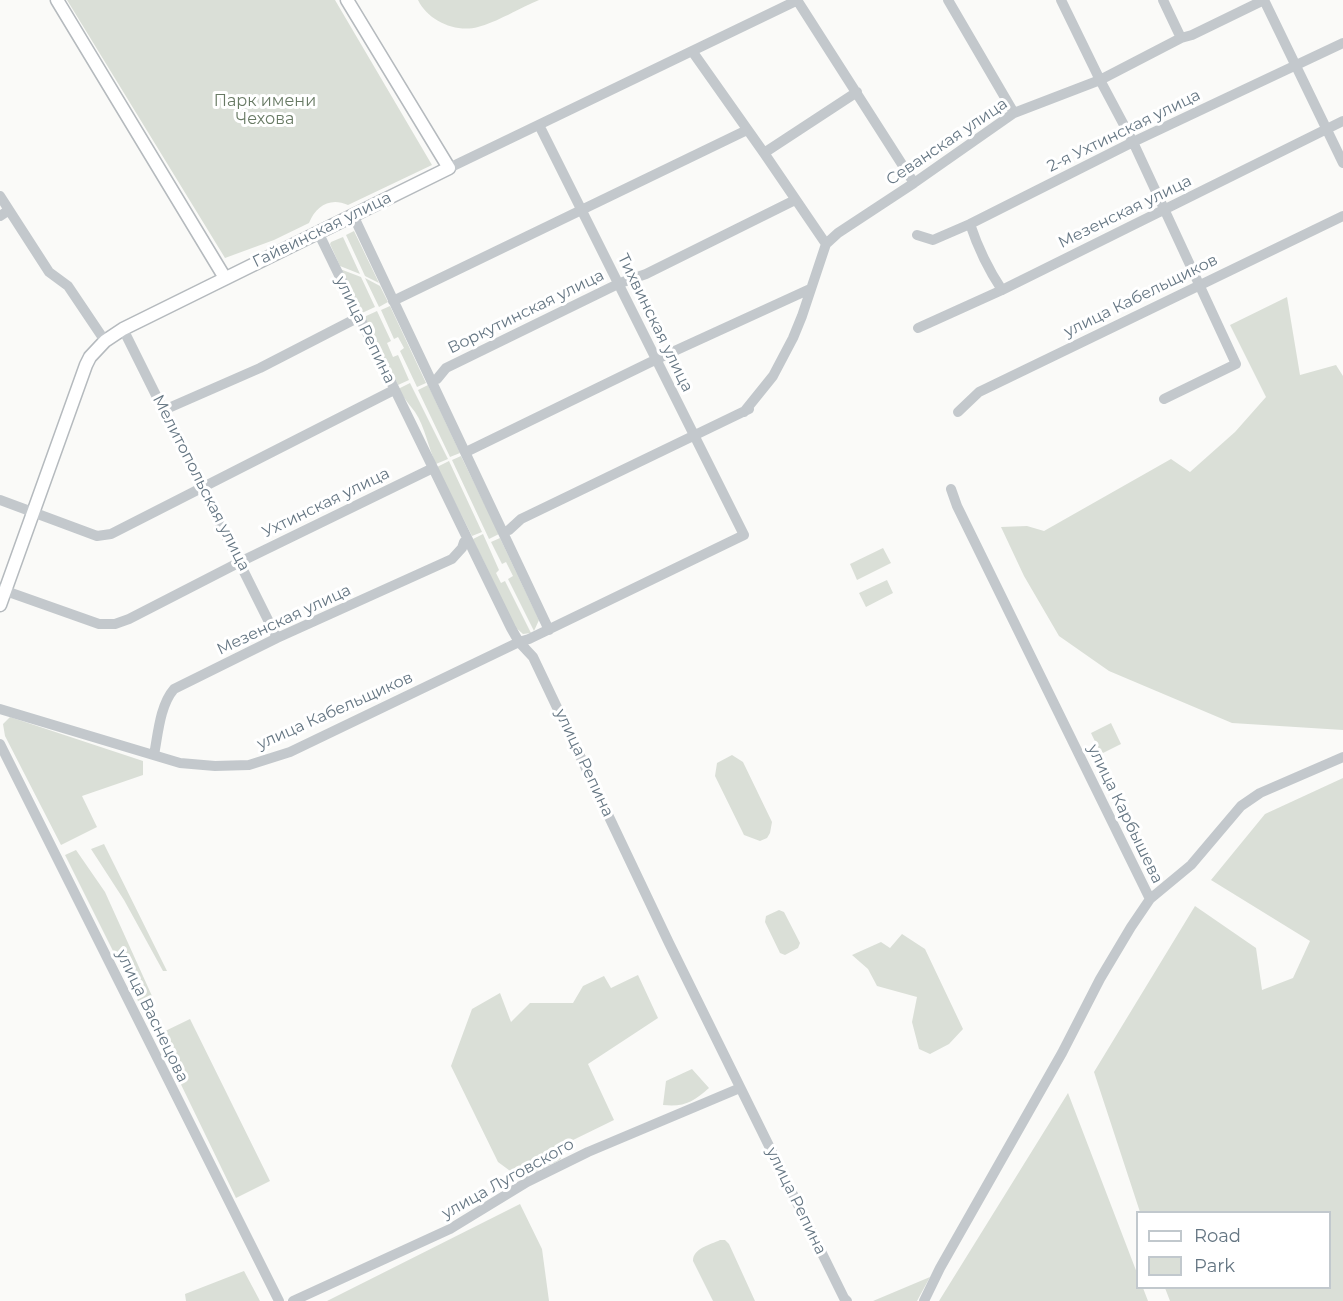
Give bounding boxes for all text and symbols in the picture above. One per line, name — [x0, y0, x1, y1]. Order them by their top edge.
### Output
street label: 2-я Ухтинская улица — [1044, 86, 1204, 176]
park label: Парк имени Чехова — [214, 91, 316, 129]
street label: Севанская улица — [883, 94, 1011, 190]
street label: Мезенская улица — [1055, 171, 1195, 253]
street label: Гайвинская улица — [250, 188, 394, 272]
street label: улица Кабельщиков — [1061, 250, 1221, 342]
street label: Тихвинская улица — [613, 251, 697, 395]
street label: Воркутинская улица — [445, 266, 607, 358]
street label: улица Репина — [331, 273, 399, 387]
street label: Мелитопольская улица — [148, 392, 254, 574]
street label: Ухтинская улица — [259, 464, 393, 542]
street label: Мезенская улица — [214, 580, 354, 660]
street label: улица Кабельщиков — [254, 668, 416, 754]
street label: улица Репина — [551, 706, 617, 820]
street label: улица Карбышева — [1083, 741, 1167, 887]
street label: улица Васнецова — [112, 946, 192, 1086]
street label: улица Луговского — [438, 1135, 578, 1223]
street label: улица Репина — [762, 1144, 830, 1258]
legend — [1136, 1211, 1331, 1289]
text: Road — [1194, 1225, 1241, 1247]
text: Park — [1194, 1255, 1235, 1277]

